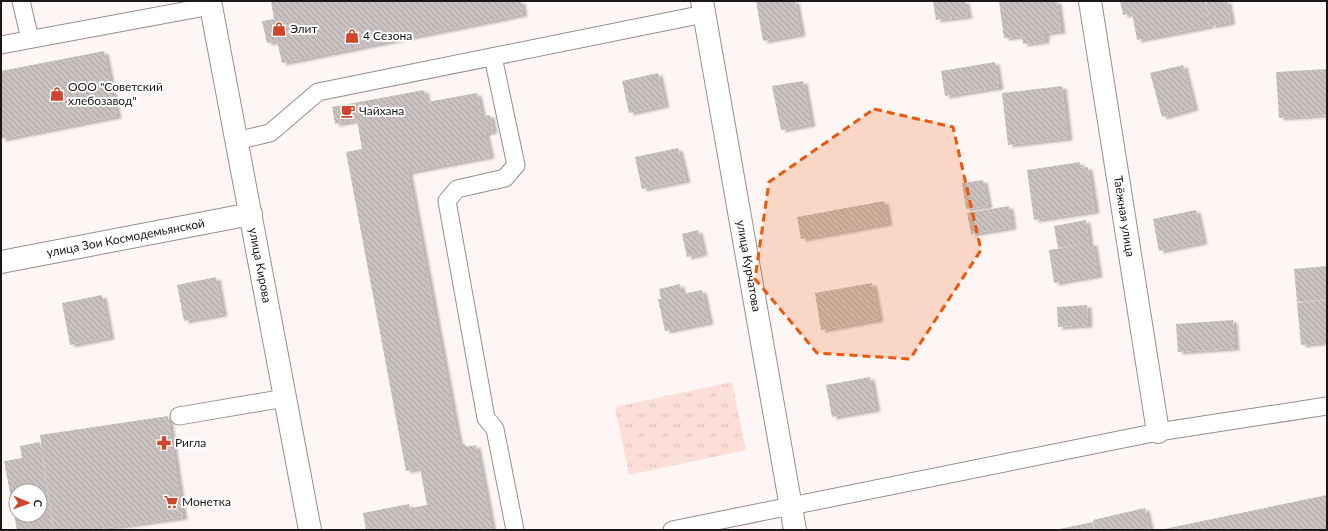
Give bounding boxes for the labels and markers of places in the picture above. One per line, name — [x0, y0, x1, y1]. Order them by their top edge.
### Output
shop icon: Элит — [271, 21, 287, 37]
place label: Элит — [290, 21, 318, 36]
shop icon: 4 Сезона — [344, 28, 360, 44]
place label: 4 Сезона — [363, 28, 412, 43]
place label: ООО "Советский хлебозавод" — [68, 79, 163, 108]
shop icon: ООО "Советский хлебозавод" — [49, 86, 65, 102]
cafe icon: Чайхана — [340, 103, 356, 119]
place label: Чайхана — [359, 103, 404, 118]
pharmacy icon: Ригла — [156, 435, 172, 451]
place label: Ригла — [175, 435, 206, 450]
supermarket icon: Монетка — [163, 494, 179, 510]
place label: Монетка — [182, 494, 231, 509]

